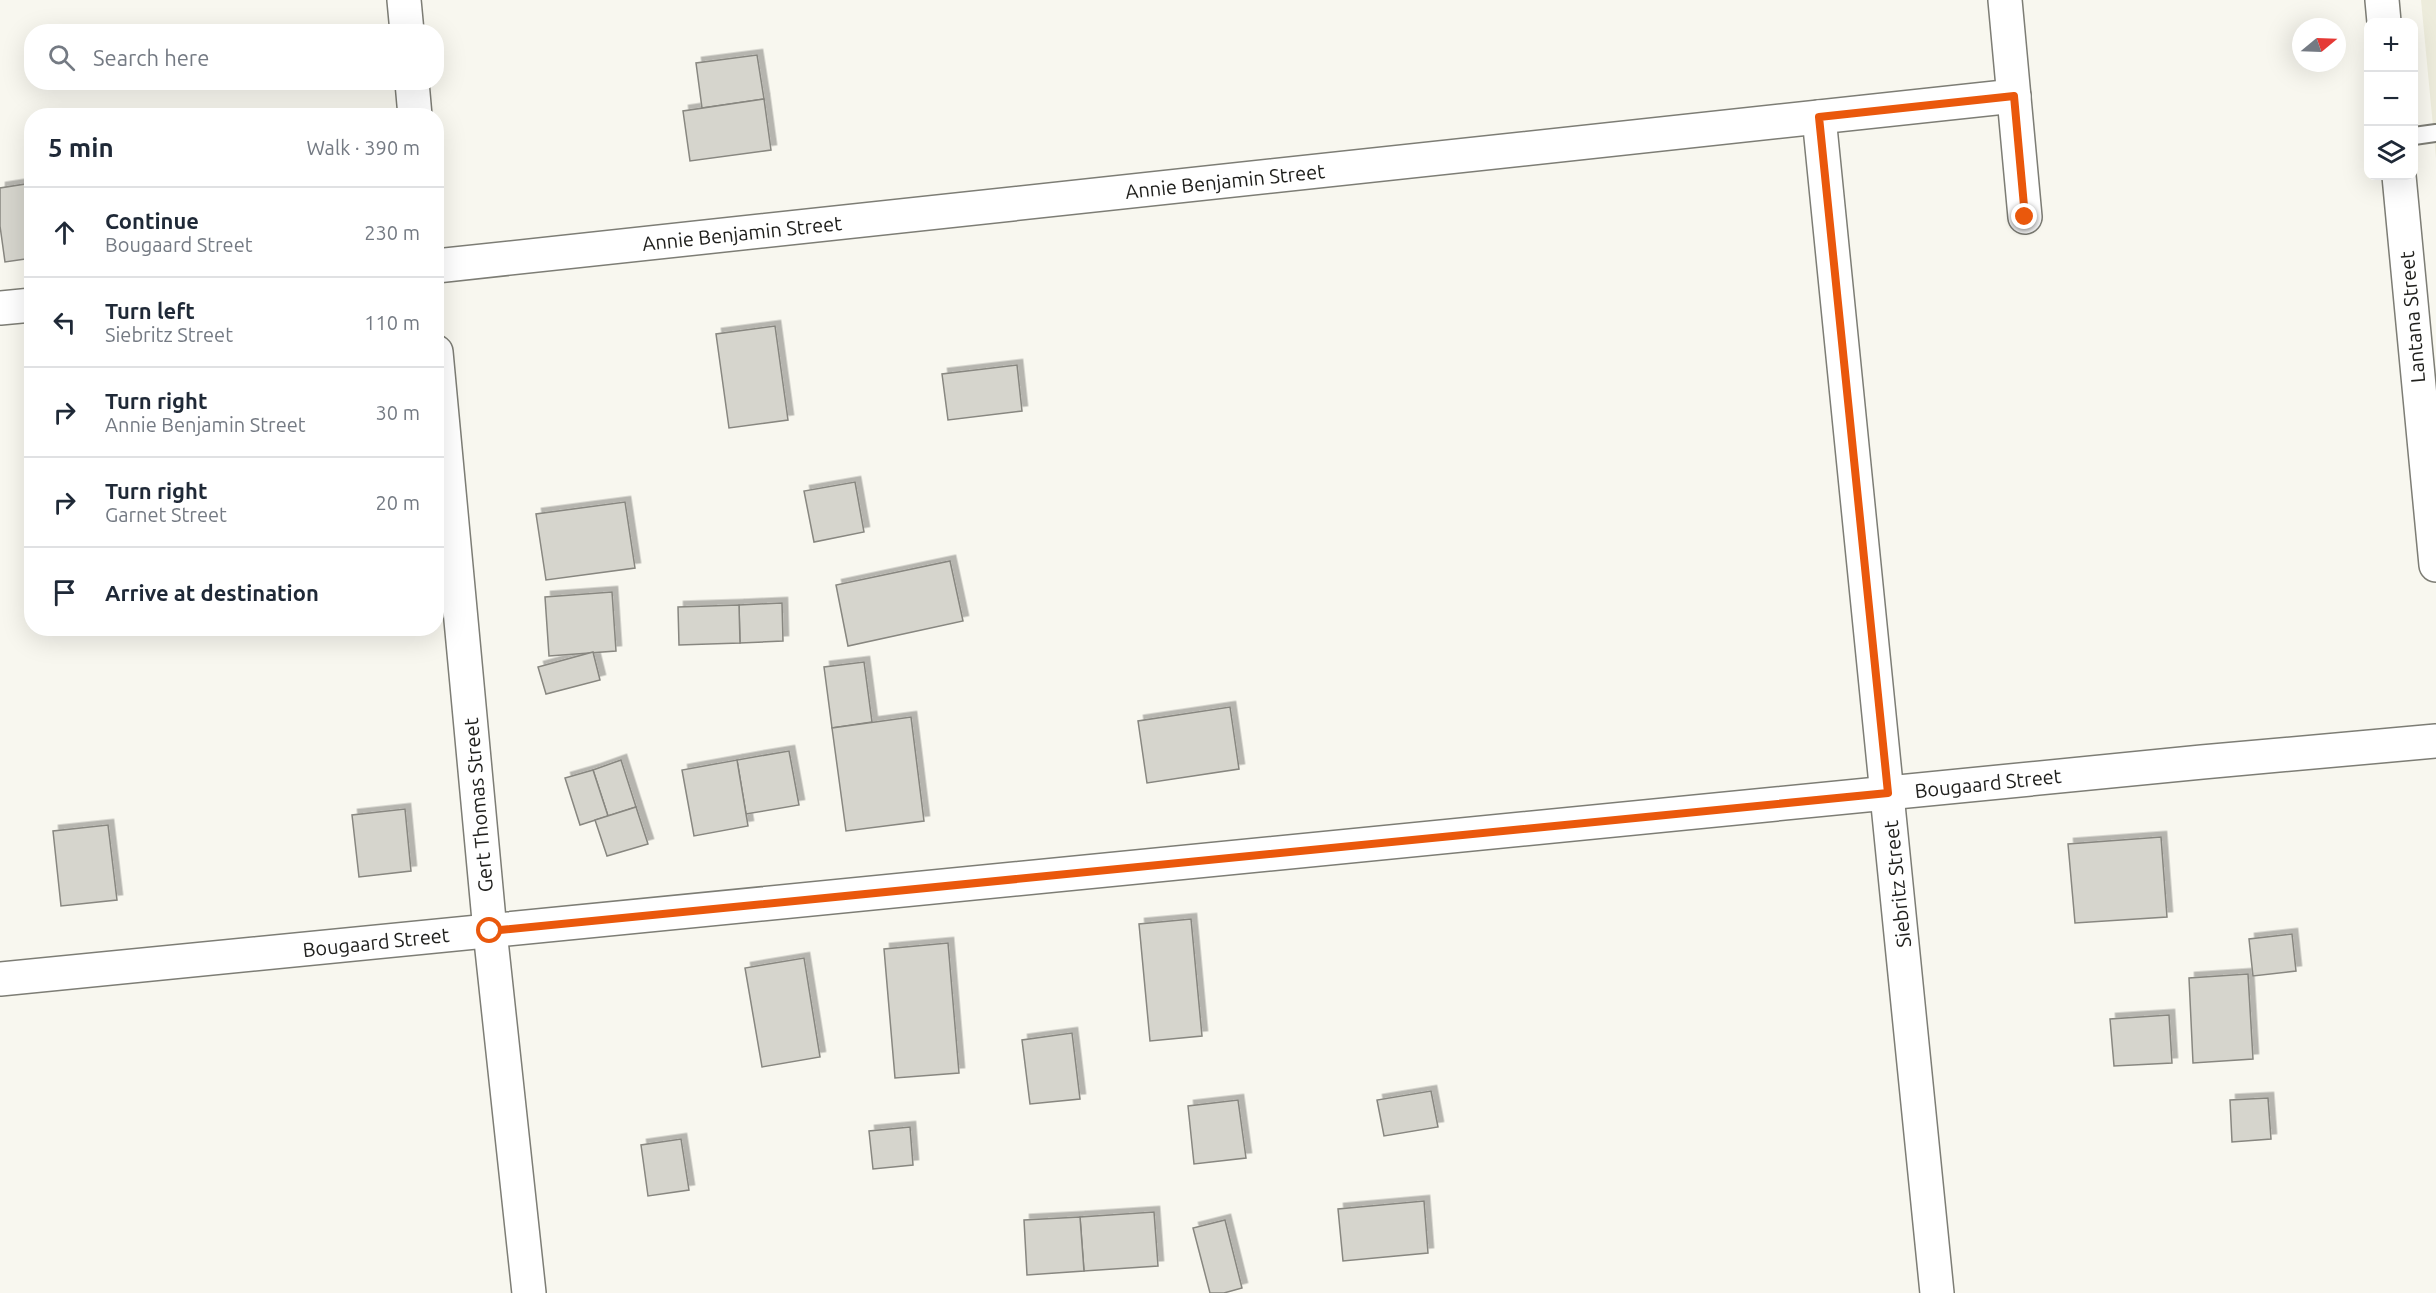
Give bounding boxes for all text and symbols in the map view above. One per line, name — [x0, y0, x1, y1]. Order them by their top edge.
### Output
north arrow — [2292, 18, 2346, 72]
map controls — [2364, 18, 2418, 180]
button: + — [2364, 18, 2418, 72]
search box — [24, 24, 444, 90]
icon: search — [45, 41, 78, 74]
text: Search here — [93, 45, 209, 70]
button: − — [2364, 72, 2418, 126]
button: layers — [2364, 126, 2418, 180]
text: 5 min — [48, 133, 114, 162]
text: Walk · 390 m — [307, 136, 420, 159]
street label: Annie Benjamin Street — [1124, 159, 1326, 203]
route end — [2011, 203, 2037, 229]
text: Continue — [105, 208, 199, 233]
street label: Annie Benjamin Street — [641, 211, 843, 255]
icon: ahead — [48, 216, 81, 249]
text: 230 m — [364, 221, 420, 244]
text: Bougaard Street — [105, 233, 253, 256]
street label: Lantana Street — [2395, 250, 2429, 384]
text: Turn left — [105, 298, 195, 323]
icon: left — [48, 306, 81, 339]
text: 110 m — [364, 311, 420, 334]
text: Siebritz Street — [105, 323, 233, 346]
text: Turn right — [105, 388, 207, 413]
icon: right — [48, 396, 81, 429]
text: 30 m — [376, 401, 420, 424]
text: Annie Benjamin Street — [105, 413, 306, 436]
text: Turn right — [105, 478, 207, 503]
icon: right — [48, 486, 81, 519]
text: 20 m — [376, 491, 420, 514]
text: Garnet Street — [105, 503, 227, 526]
icon: arrive — [48, 576, 81, 609]
text: Arrive at destination — [105, 580, 319, 605]
street label: Gert Thomas Street — [459, 717, 497, 893]
street label: Bougaard Street — [1913, 764, 2063, 802]
street label: Siebritz Street — [1879, 819, 1915, 949]
route start — [476, 917, 502, 943]
street label: Bougaard Street — [301, 923, 451, 961]

